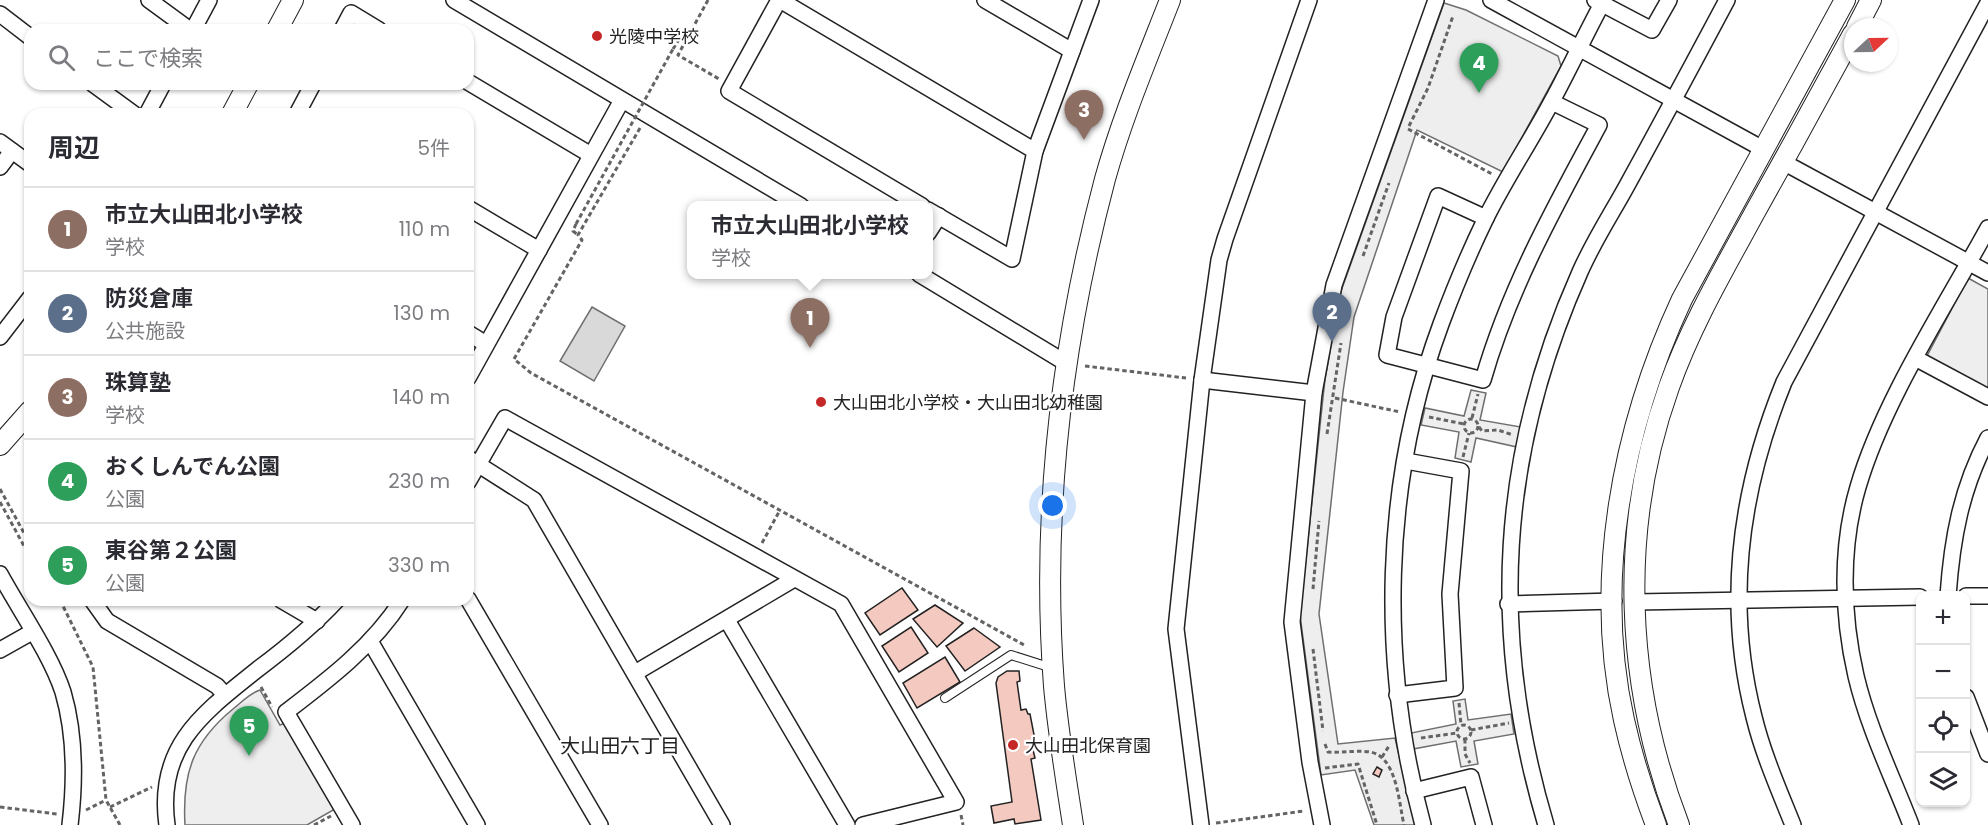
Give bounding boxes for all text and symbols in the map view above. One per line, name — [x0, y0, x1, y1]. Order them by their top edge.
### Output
north arrow — [1844, 18, 1898, 72]
search box — [24, 24, 474, 90]
place label: 光陵中学校 — [609, 24, 699, 49]
marker: 光陵中学校 — [590, 29, 604, 43]
icon: search — [45, 41, 78, 74]
text: ここで検索 — [93, 43, 203, 74]
pin: 4 — [1460, 44, 1498, 93]
pin: 3 — [1064, 90, 1104, 140]
text: 周辺 — [48, 130, 100, 166]
text: 5件 — [417, 134, 450, 162]
text: 市立大山田北小学校 — [105, 199, 303, 230]
popup — [687, 201, 933, 279]
text: 市立大山田北小学校 — [711, 210, 909, 241]
text: 1 — [64, 215, 71, 243]
text: 110 m — [399, 215, 450, 243]
text: 学校 — [105, 233, 145, 261]
text: 学校 — [711, 244, 751, 272]
text: 防災倉庫 — [105, 283, 193, 314]
pin: 2 — [1312, 292, 1352, 342]
pin: 1 — [790, 298, 830, 348]
text: 2 — [62, 299, 73, 327]
text: 130 m — [393, 299, 450, 327]
text: 公共施設 — [105, 317, 185, 345]
text: 珠算塾 — [105, 367, 171, 398]
text: 3 — [61, 383, 74, 411]
text: 140 m — [393, 383, 450, 411]
place label: 大山田北小学校・大山田北幼稚園 — [833, 390, 1103, 415]
marker: 大山田北小学校・大山田北幼稚園 — [814, 395, 828, 409]
text: 学校 — [105, 401, 145, 429]
text: おくしんでん公園 — [105, 451, 280, 482]
text: 4 — [61, 467, 74, 495]
text: 230 m — [388, 467, 450, 495]
text: 公園 — [105, 485, 145, 513]
your location — [1038, 491, 1067, 520]
text: 東谷第２公園 — [105, 535, 237, 566]
text: 5 — [61, 551, 74, 579]
text: 330 m — [388, 551, 450, 579]
text: 公園 — [105, 569, 145, 597]
map controls — [1916, 591, 1970, 807]
button: + — [1916, 591, 1970, 645]
button: − — [1916, 645, 1970, 699]
button: locate — [1916, 699, 1970, 753]
pin: 5 — [230, 706, 268, 756]
district label: 大山田六丁目 — [560, 732, 680, 760]
place label: 大山田北保育園 — [1025, 733, 1151, 758]
marker: 大山田北保育園 — [1006, 738, 1020, 752]
button: layers — [1916, 753, 1970, 807]

